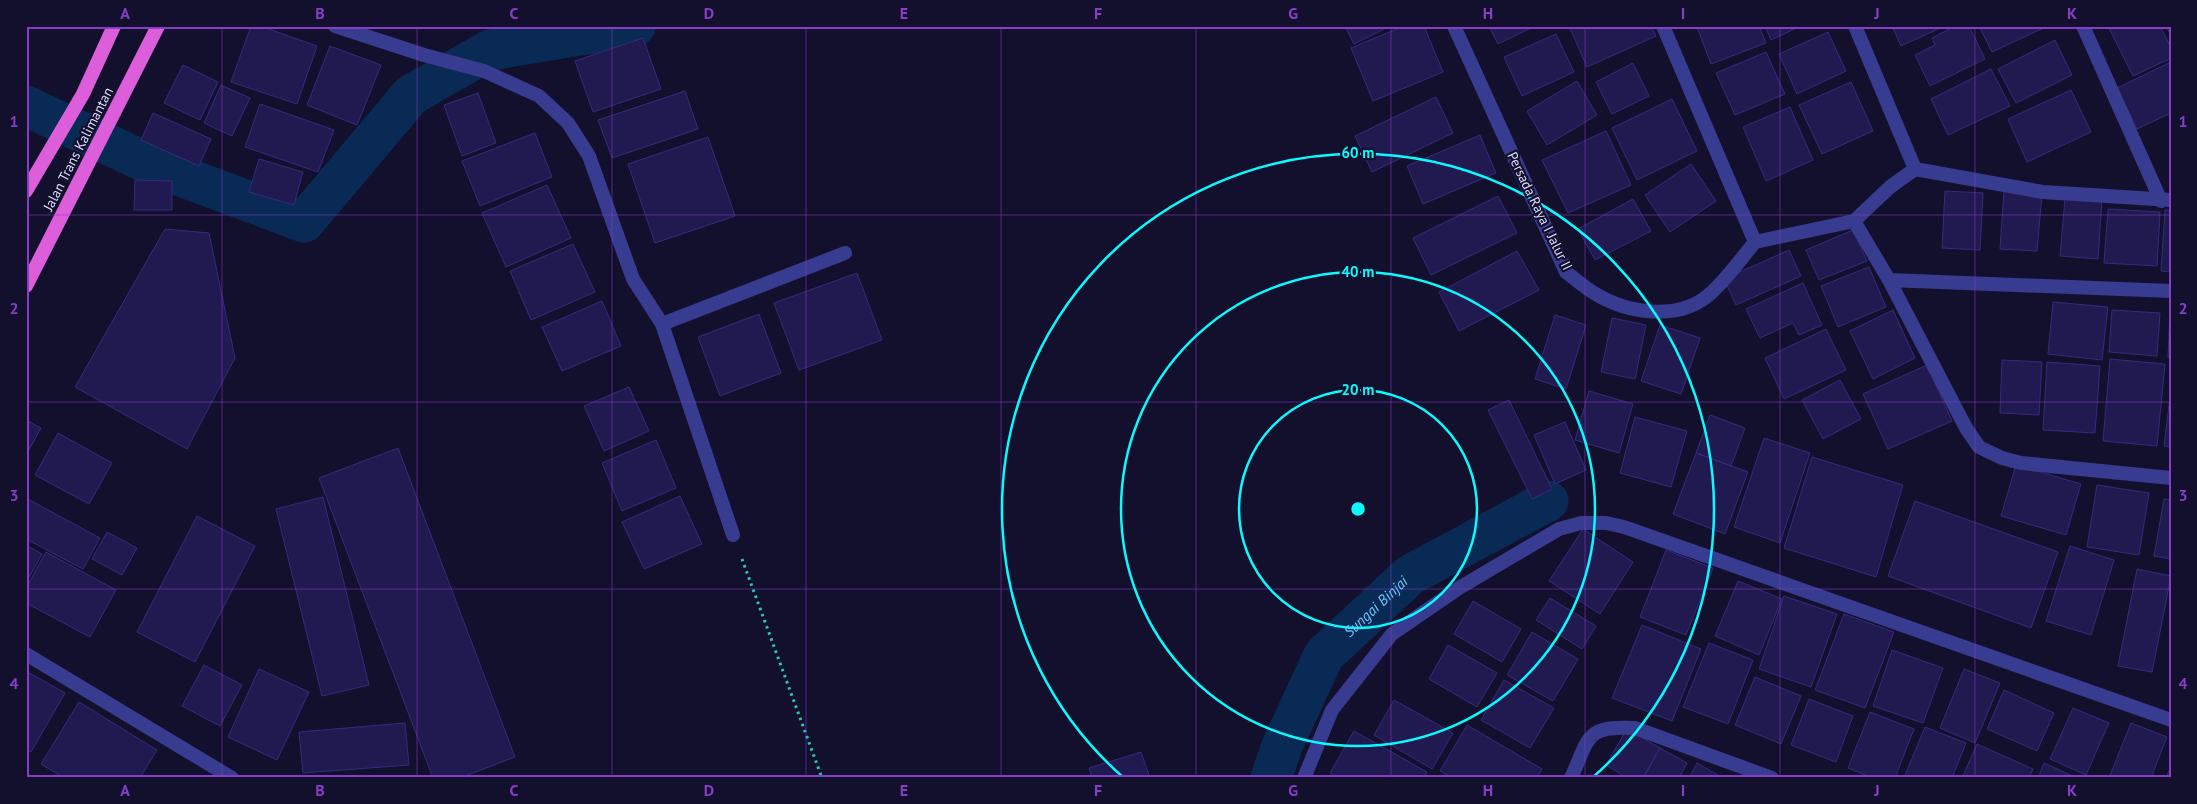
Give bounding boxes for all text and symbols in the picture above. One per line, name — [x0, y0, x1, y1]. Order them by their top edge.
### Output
text: A — [120, 3, 130, 23]
text: B — [315, 3, 325, 23]
text: C — [510, 3, 519, 23]
text: D — [704, 3, 714, 23]
text: E — [900, 3, 908, 23]
text: F — [1094, 3, 1102, 23]
text: G — [1288, 3, 1298, 23]
text: H — [1483, 3, 1493, 23]
text: I — [1681, 3, 1685, 23]
text: J — [1873, 3, 1880, 23]
text: K — [2067, 3, 2077, 23]
street label: Jalan Trans Kalimantan — [39, 84, 117, 215]
text: 1 — [9, 111, 19, 131]
text: 1 — [2178, 111, 2188, 131]
text: 60 m — [1342, 143, 1374, 162]
street label: Persada Raya I Jalur II — [1503, 149, 1577, 273]
text: 40 m — [1342, 262, 1374, 281]
text: 2 — [9, 298, 19, 318]
text: 2 — [2178, 298, 2188, 318]
text: 20 m — [1342, 380, 1374, 399]
text: 3 — [9, 485, 19, 505]
text: 3 — [2178, 485, 2188, 505]
centre of rings — [1349, 500, 1367, 518]
water label: Sungai Binjai — [1340, 571, 1413, 641]
text: 4 — [9, 673, 19, 693]
text: 4 — [2178, 673, 2188, 693]
text: A — [120, 780, 130, 800]
text: B — [315, 780, 325, 800]
text: C — [510, 780, 519, 800]
text: D — [704, 780, 714, 800]
text: E — [900, 780, 908, 800]
text: F — [1094, 780, 1102, 800]
text: G — [1288, 780, 1298, 800]
text: H — [1483, 780, 1493, 800]
text: I — [1681, 780, 1685, 800]
text: J — [1873, 780, 1880, 800]
text: K — [2067, 780, 2077, 800]

